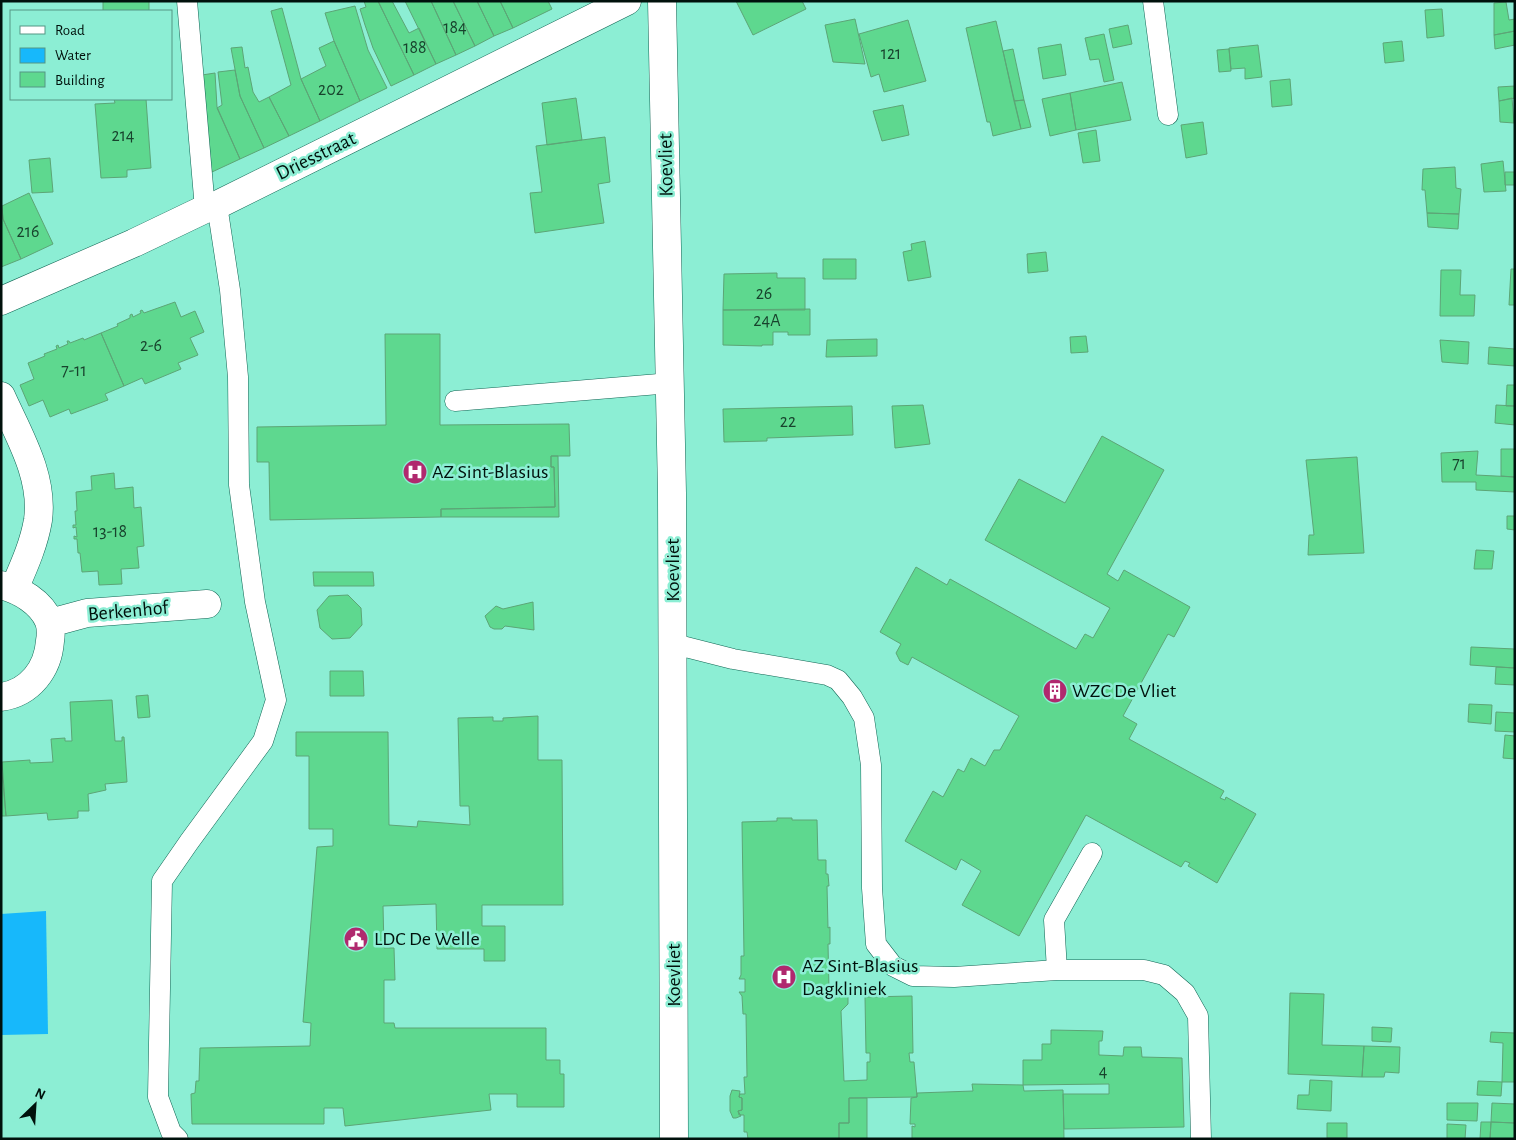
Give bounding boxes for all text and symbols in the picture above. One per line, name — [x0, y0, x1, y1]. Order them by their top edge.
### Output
legend — [10, 10, 172, 100]
house number: 184 — [443, 19, 467, 37]
text: Road — [55, 23, 85, 38]
house number: 188 — [403, 39, 427, 57]
house number: 121 — [881, 45, 901, 63]
text: Water — [55, 48, 91, 63]
text: Building — [55, 73, 105, 88]
house number: 202 — [318, 81, 344, 99]
house number: 214 — [111, 127, 135, 145]
street label: Driesstraat — [273, 128, 359, 184]
street label: Koevliet — [655, 133, 677, 197]
house number: 216 — [17, 223, 39, 241]
house number: 26 — [756, 285, 772, 303]
house number: 24A — [753, 312, 781, 330]
house number: 2-6 — [140, 337, 162, 355]
house number: 7-11 — [61, 362, 87, 380]
house number: 22 — [780, 413, 796, 431]
house number: 71 — [1452, 455, 1466, 473]
hospital icon: AZ Sint-Blasius — [402, 459, 428, 485]
place label: AZ Sint-Blasius — [432, 462, 548, 482]
house number: 13-18 — [93, 523, 127, 541]
street label: Koevliet — [663, 538, 683, 602]
street label: Berkenhof — [87, 597, 170, 624]
building icon: WZC De Vliet — [1042, 678, 1068, 704]
place label: WZC De Vliet — [1072, 681, 1177, 701]
public building icon: LDC De Welle — [343, 926, 369, 952]
place label: LDC De Welle — [374, 929, 480, 949]
street label: Koevliet — [664, 943, 684, 1007]
place label: AZ Sint-Blasius Dagkliniek — [802, 956, 918, 999]
hospital icon: AZ Sint-Blasius Dagkliniek — [771, 964, 797, 990]
house number: 4 — [1099, 1063, 1108, 1081]
north arrow — [10, 1080, 60, 1130]
text: N — [33, 1086, 47, 1103]

